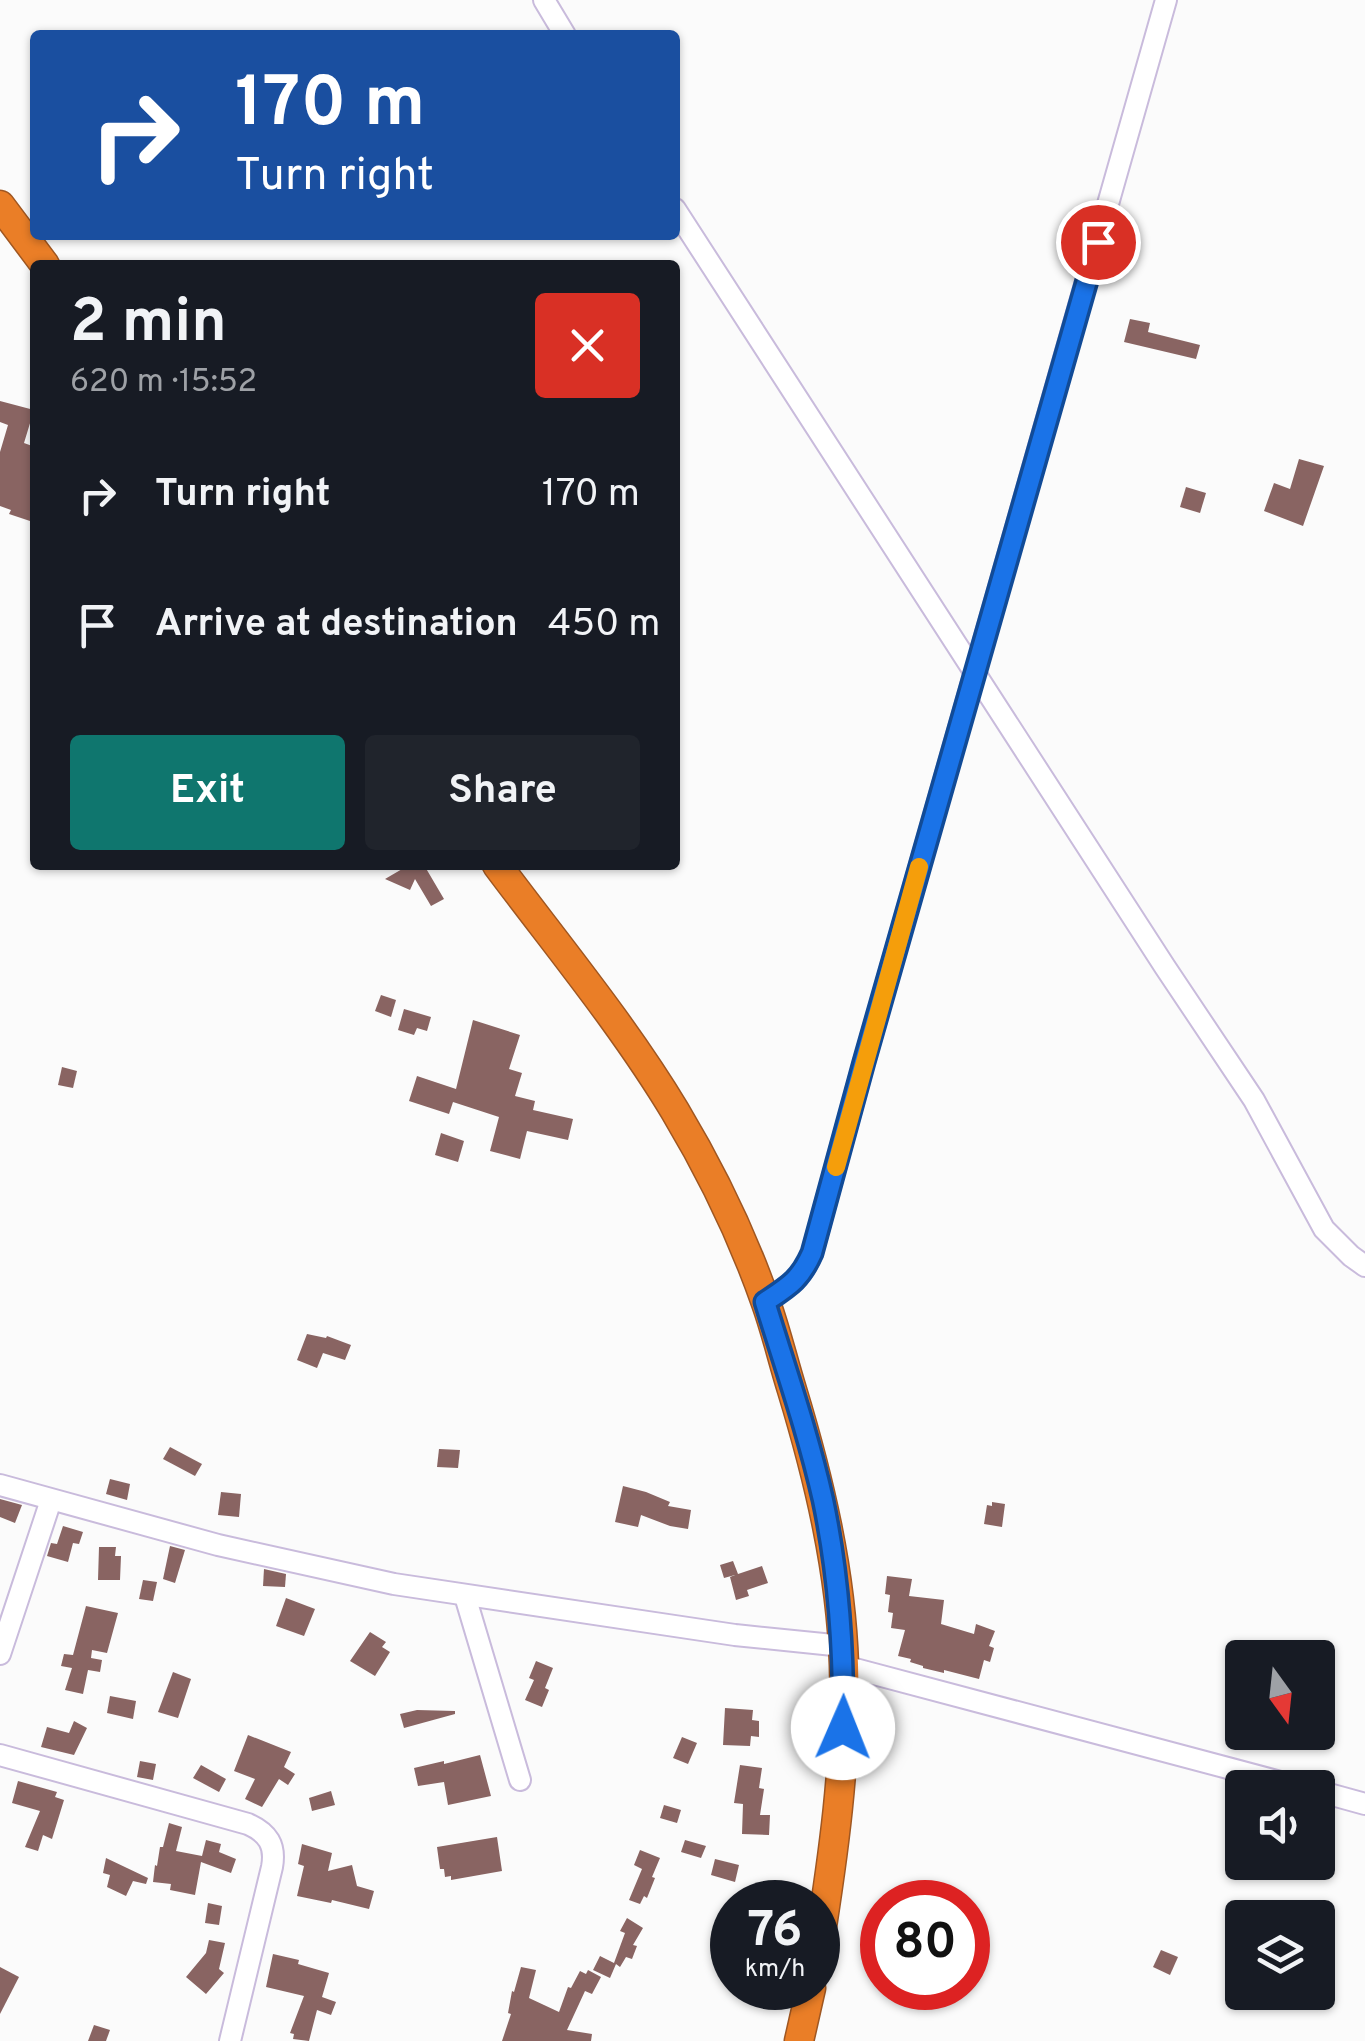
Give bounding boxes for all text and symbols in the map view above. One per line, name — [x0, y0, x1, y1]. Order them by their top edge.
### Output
text: 170 m — [235, 62, 425, 151]
icon: right — [70, 70, 200, 200]
text: Turn right — [235, 149, 434, 206]
pin — [1056, 200, 1141, 285]
icon: arrive — [1071, 215, 1126, 270]
text: 2 min — [70, 287, 227, 363]
button: close — [535, 293, 640, 398]
text: 620 m · 15:52 — [70, 363, 257, 403]
icon: right — [70, 468, 125, 523]
text: Turn right — [155, 471, 330, 520]
text: 170 m — [542, 471, 640, 520]
icon: arrive — [70, 598, 125, 653]
text: Arrive at destination — [155, 601, 518, 650]
text: 450 m — [548, 601, 661, 650]
button: Exit — [70, 735, 345, 850]
button: Share — [365, 735, 640, 850]
north arrow — [1225, 1640, 1335, 1750]
map controls — [1225, 1640, 1335, 2010]
position arrow — [791, 1676, 895, 1780]
button: sound — [1225, 1770, 1335, 1880]
speed limit sign: 80 — [860, 1880, 990, 2010]
button: layers — [1225, 1900, 1335, 2010]
text: 76 — [747, 1901, 803, 1964]
text: km/h — [745, 1954, 805, 1986]

